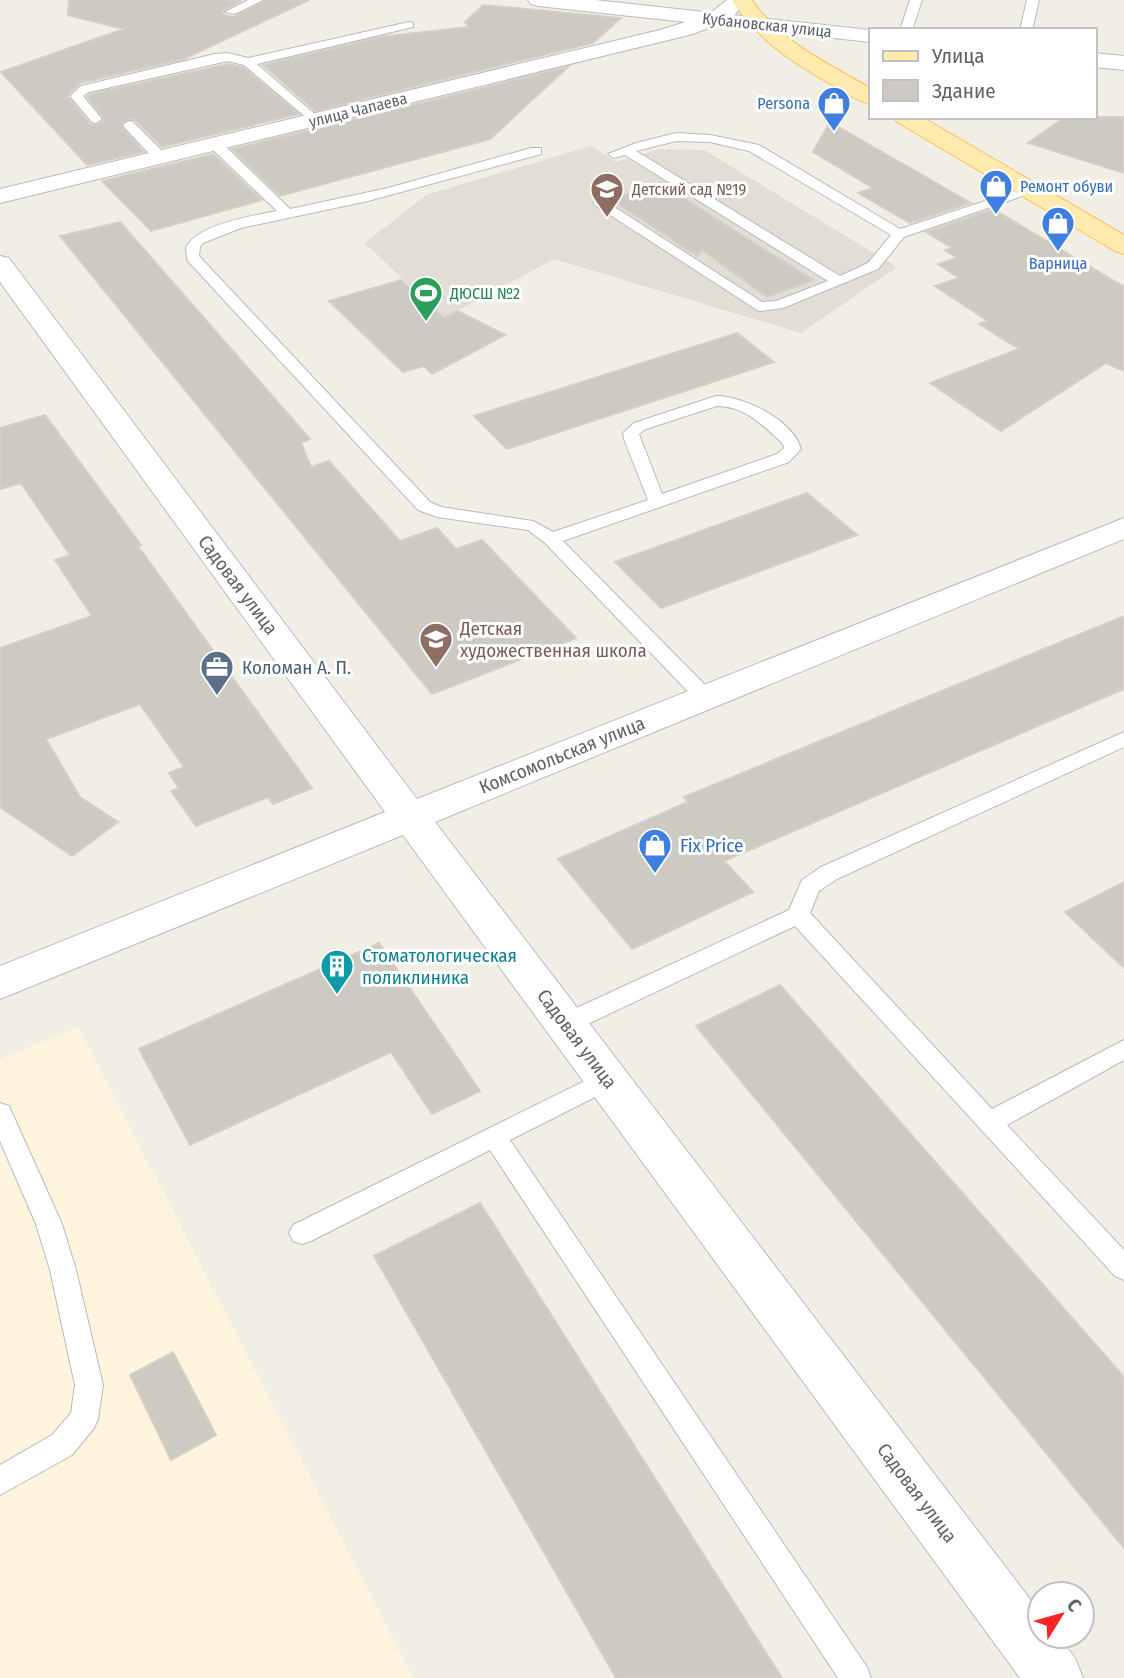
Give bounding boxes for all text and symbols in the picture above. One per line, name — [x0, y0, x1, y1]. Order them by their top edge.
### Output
street label: Кубановская улица — [701, 9, 833, 41]
legend — [869, 28, 1096, 119]
text: Улица — [931, 43, 985, 69]
text: Здание — [932, 78, 996, 104]
shop icon: Persona — [815, 84, 853, 133]
street label: улица Чапаева — [307, 89, 409, 131]
place label: Persona — [757, 94, 810, 113]
shop icon: Ремонт обуви — [977, 167, 1015, 216]
school or university icon: Детский сад №19 — [588, 170, 626, 219]
place label: Ремонт обуви — [1020, 177, 1113, 196]
place label: Детский сад №19 — [631, 180, 747, 199]
shop icon: Варница — [1039, 204, 1077, 253]
place label: Варница — [1029, 254, 1087, 273]
sports icon: ДЮСШ №2 — [407, 274, 445, 323]
place label: ДЮСШ №2 — [449, 284, 520, 303]
street label: Садовая улица — [193, 531, 283, 639]
place label: Детская художественная школа — [459, 617, 647, 662]
school or university icon: Детская художественная школа — [417, 620, 455, 669]
office icon: Коломан А. П. — [198, 648, 236, 697]
place label: Коломан А. П. — [242, 656, 351, 679]
street label: Комсомольская улица — [476, 711, 648, 799]
shop icon: Fix Price — [636, 826, 674, 875]
place label: Fix Price — [680, 834, 743, 857]
place label: Стоматологическая поликлиника — [362, 944, 517, 989]
building icon: Стоматологическая поликлиника — [318, 947, 356, 996]
street label: Садовая улица — [532, 985, 622, 1093]
street label: Садовая улица — [872, 1439, 962, 1547]
north arrow — [1026, 1580, 1096, 1650]
text: С — [1062, 1594, 1086, 1616]

